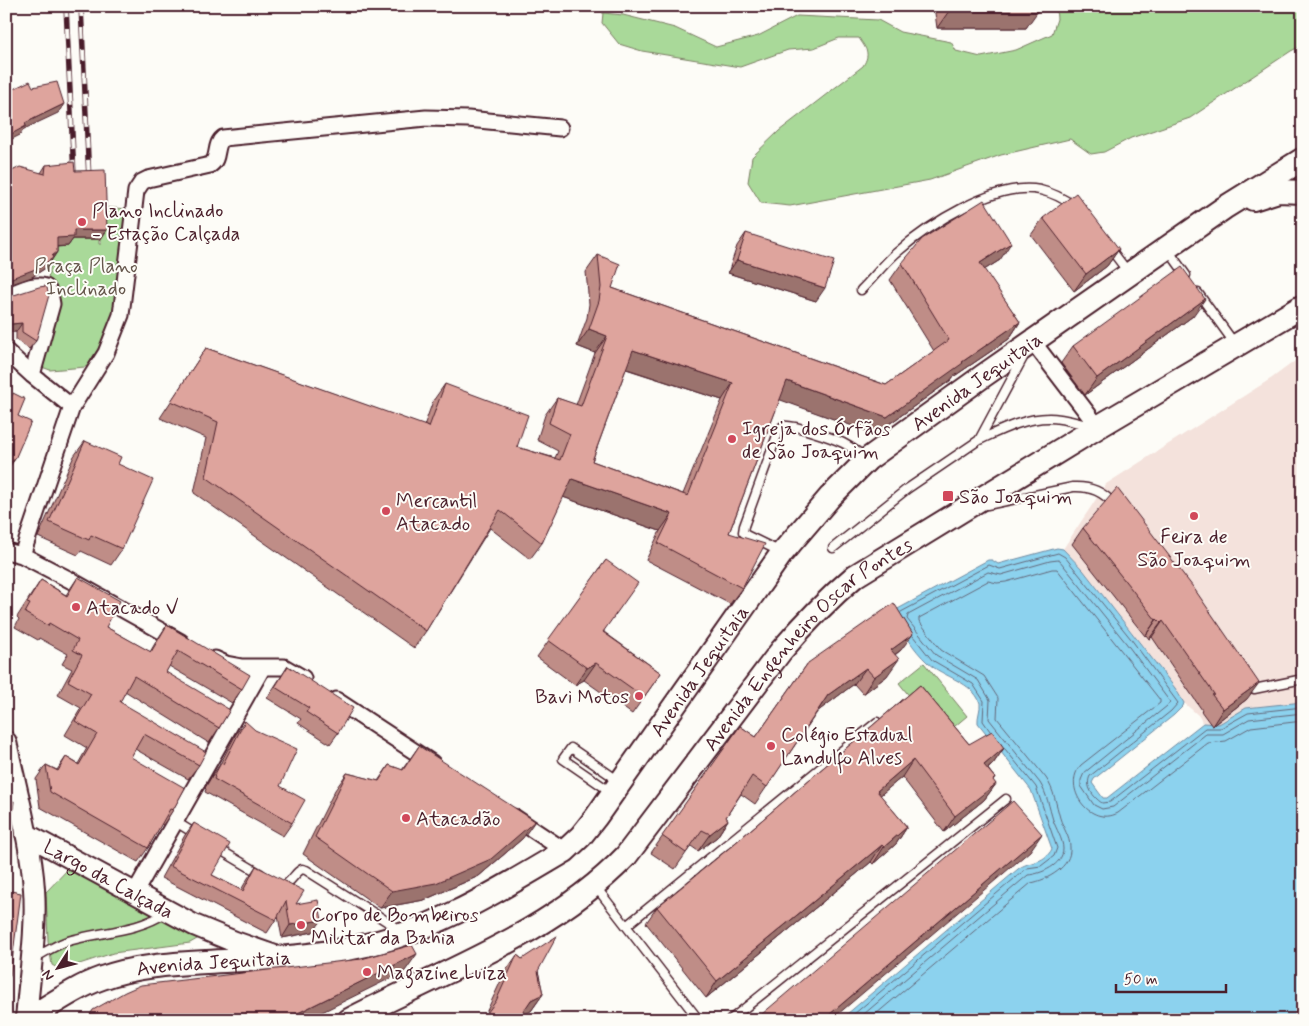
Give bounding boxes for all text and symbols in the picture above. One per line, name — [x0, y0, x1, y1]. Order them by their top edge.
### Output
place label: Plano Inclinado - Estação Calçada — [92, 198, 240, 248]
marker: Plano Inclinado - Estação Calçada — [76, 216, 88, 228]
park label: Praça Plano Inclinado — [34, 253, 138, 303]
street label: Avenida Jequitaia — [907, 327, 1048, 438]
place label: Igreja dos Órfãos de São Joaquim — [742, 416, 890, 466]
marker: Igreja dos Órfãos de São Joaquim — [726, 433, 738, 445]
place label: São Joaquim — [959, 484, 1072, 511]
place label: Mercantil Atacado — [396, 488, 477, 538]
marker: São Joaquim — [941, 489, 955, 503]
marker: Mercantil Atacado — [380, 505, 392, 517]
marker: Feira de São Joaquim — [1188, 510, 1200, 522]
place label: Feira de São Joaquim — [1137, 524, 1251, 574]
street label: Avenida Engenheiro Oscar Pontes — [698, 532, 918, 757]
place label: Atacado V — [86, 595, 179, 622]
street label: Avenida Jequitaia — [645, 600, 756, 742]
marker: Atacado V — [70, 601, 82, 613]
place label: Bavi Motos — [535, 684, 629, 711]
marker: Bavi Motos — [633, 690, 645, 702]
place label: Colégio Estadual Landulfo Alves — [781, 722, 913, 774]
marker: Colégio Estadual Landulfo Alves — [765, 740, 777, 752]
place label: Atacadão — [416, 806, 501, 833]
marker: Atacadão — [400, 812, 412, 824]
street label: Largo da Calçada — [38, 834, 178, 926]
place label: Corpo de Bombeiros Militar da Bahia — [311, 902, 479, 952]
marker: Corpo de Bombeiros Militar da Bahia — [295, 919, 307, 931]
north arrow — [32, 944, 82, 994]
street label: Avenida Jequitaia — [134, 945, 292, 984]
place label: Magazine Luiza — [377, 960, 507, 989]
scale bar — [1116, 961, 1226, 993]
text: N — [38, 966, 58, 984]
marker: Magazine Luiza — [361, 966, 373, 978]
text: 50 m — [1124, 970, 1158, 990]

